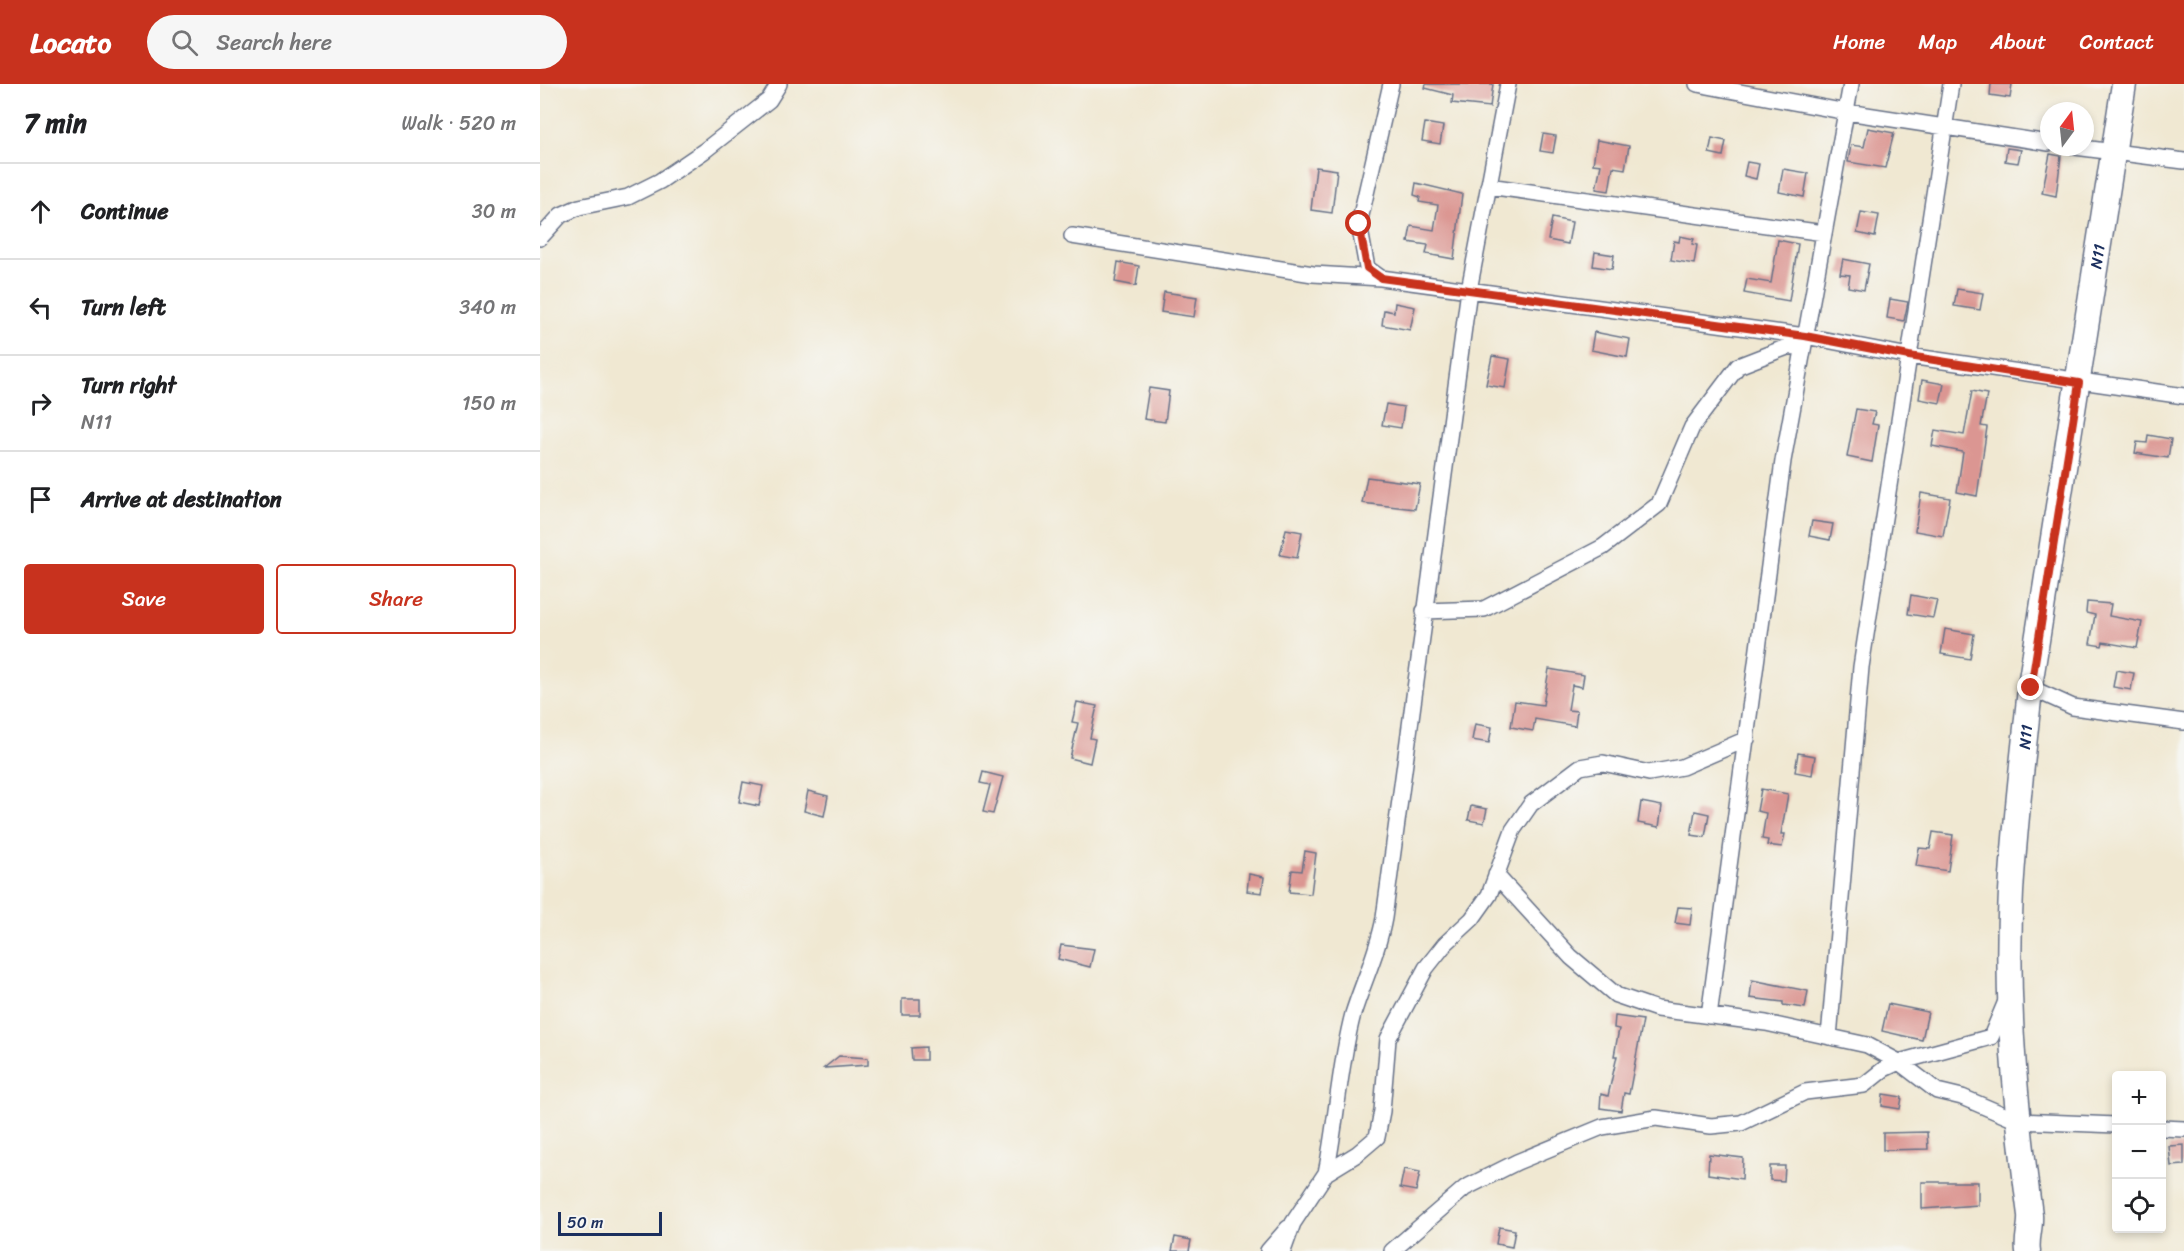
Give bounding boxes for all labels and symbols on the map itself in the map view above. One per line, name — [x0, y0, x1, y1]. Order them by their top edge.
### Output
north arrow — [2040, 102, 2094, 156]
route start — [1345, 210, 1371, 236]
street label: N11 — [2081, 242, 2114, 271]
route end — [2017, 674, 2043, 700]
street label: N11 — [2010, 723, 2041, 751]
scale bar — [558, 1209, 662, 1236]

